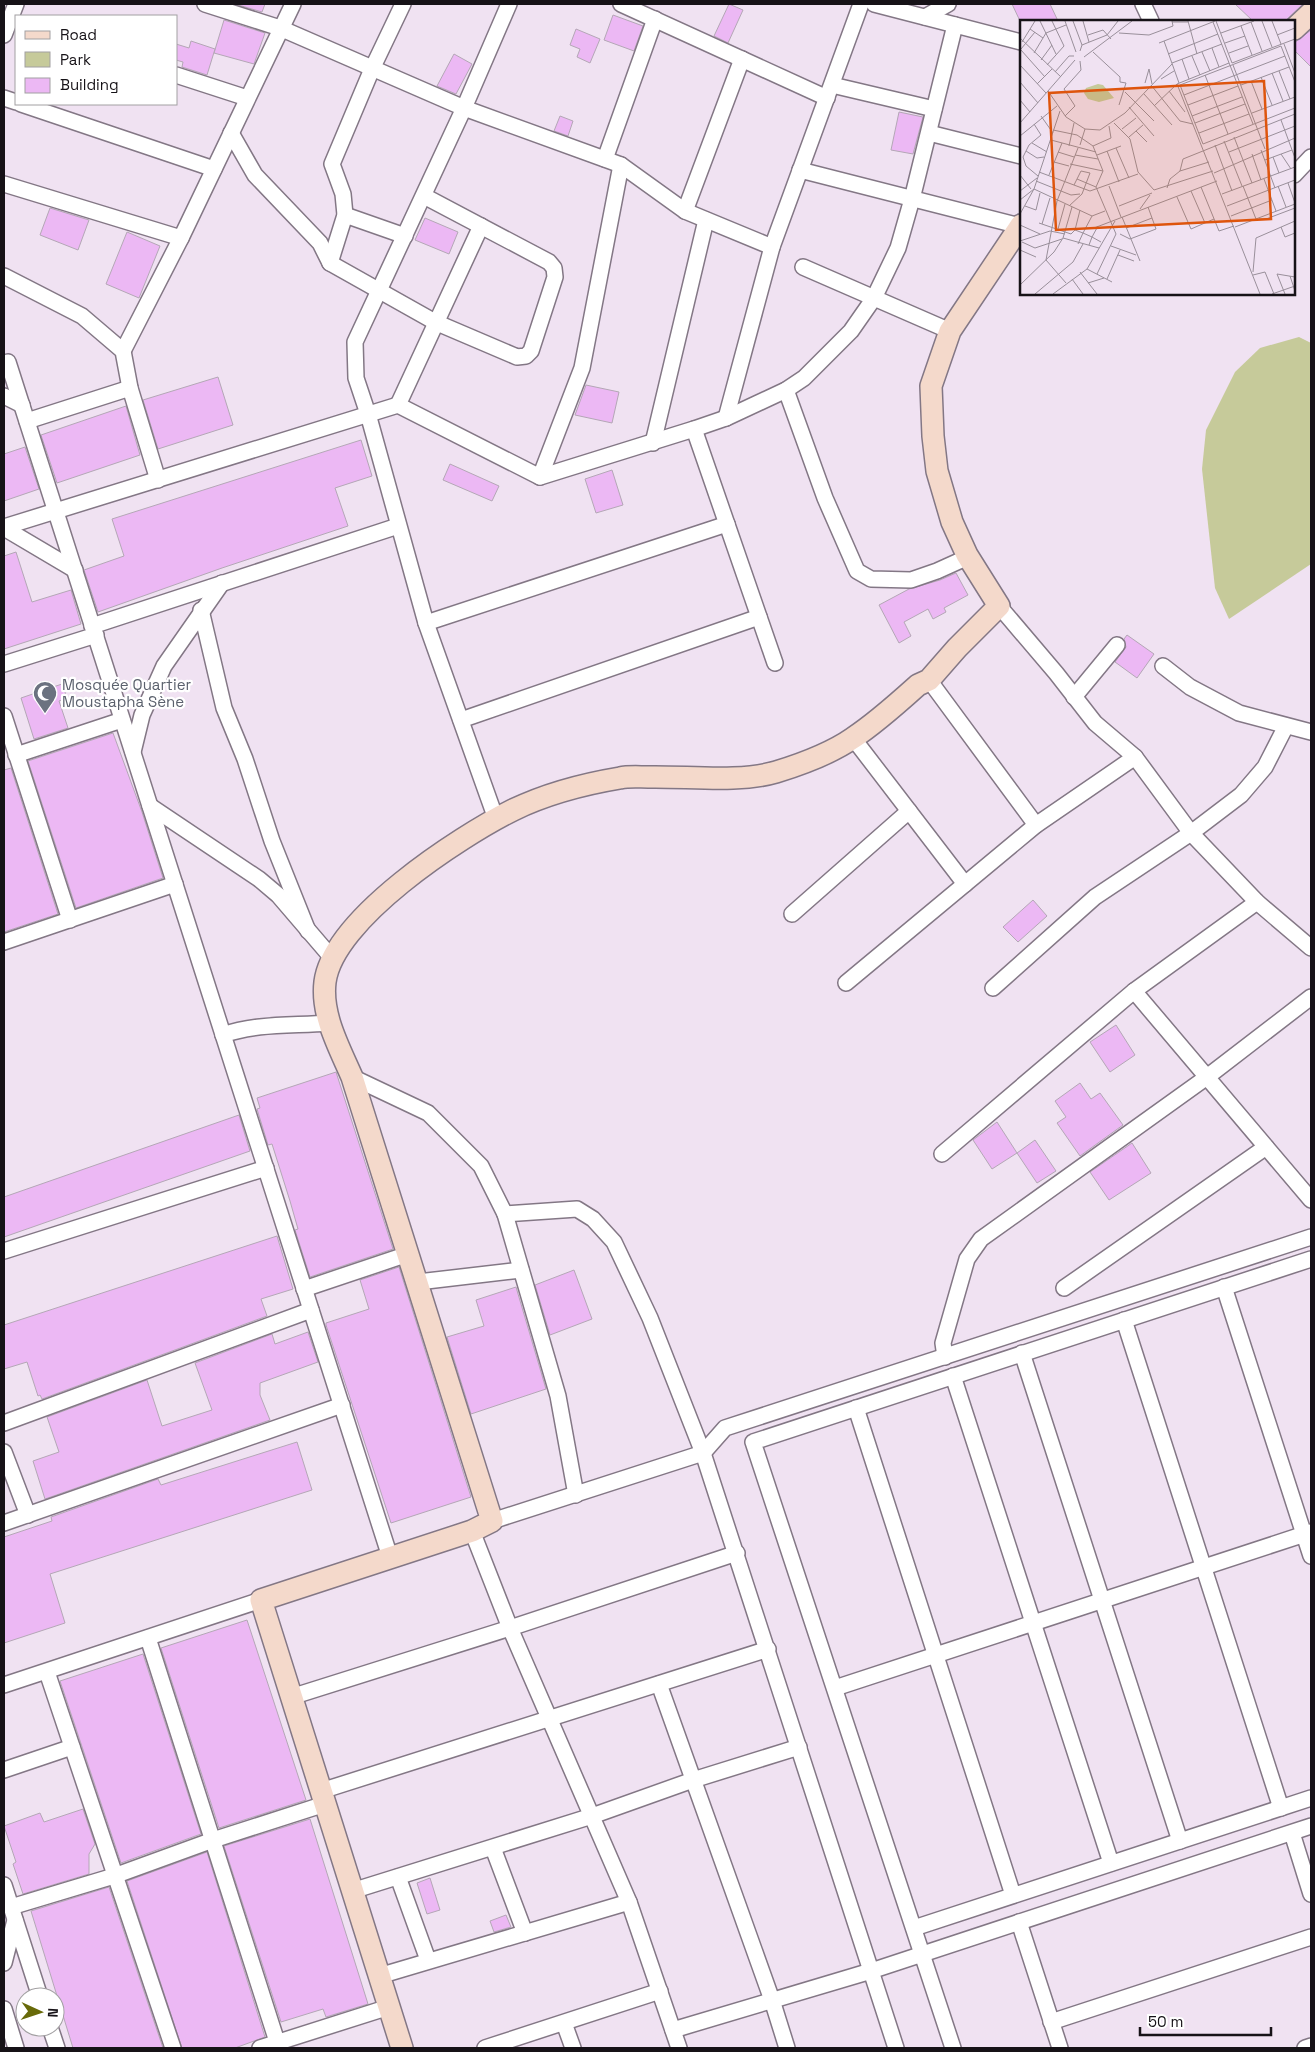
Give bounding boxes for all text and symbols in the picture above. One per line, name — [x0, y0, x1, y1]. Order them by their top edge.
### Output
legend — [15, 15, 178, 105]
inset map — [1020, 20, 1295, 295]
text: Road — [60, 25, 97, 44]
text: Park — [60, 50, 91, 69]
text: Building — [60, 75, 119, 94]
place label: Mosquée Quartier Moustapha Sène — [62, 675, 192, 711]
mosque icon: Mosquée Quartier Moustapha Sène — [32, 680, 58, 714]
north arrow — [15, 1987, 65, 2037]
scale bar — [1140, 2004, 1271, 2036]
text: N — [44, 2008, 62, 2018]
text: 50 m — [1148, 2012, 1183, 2031]

